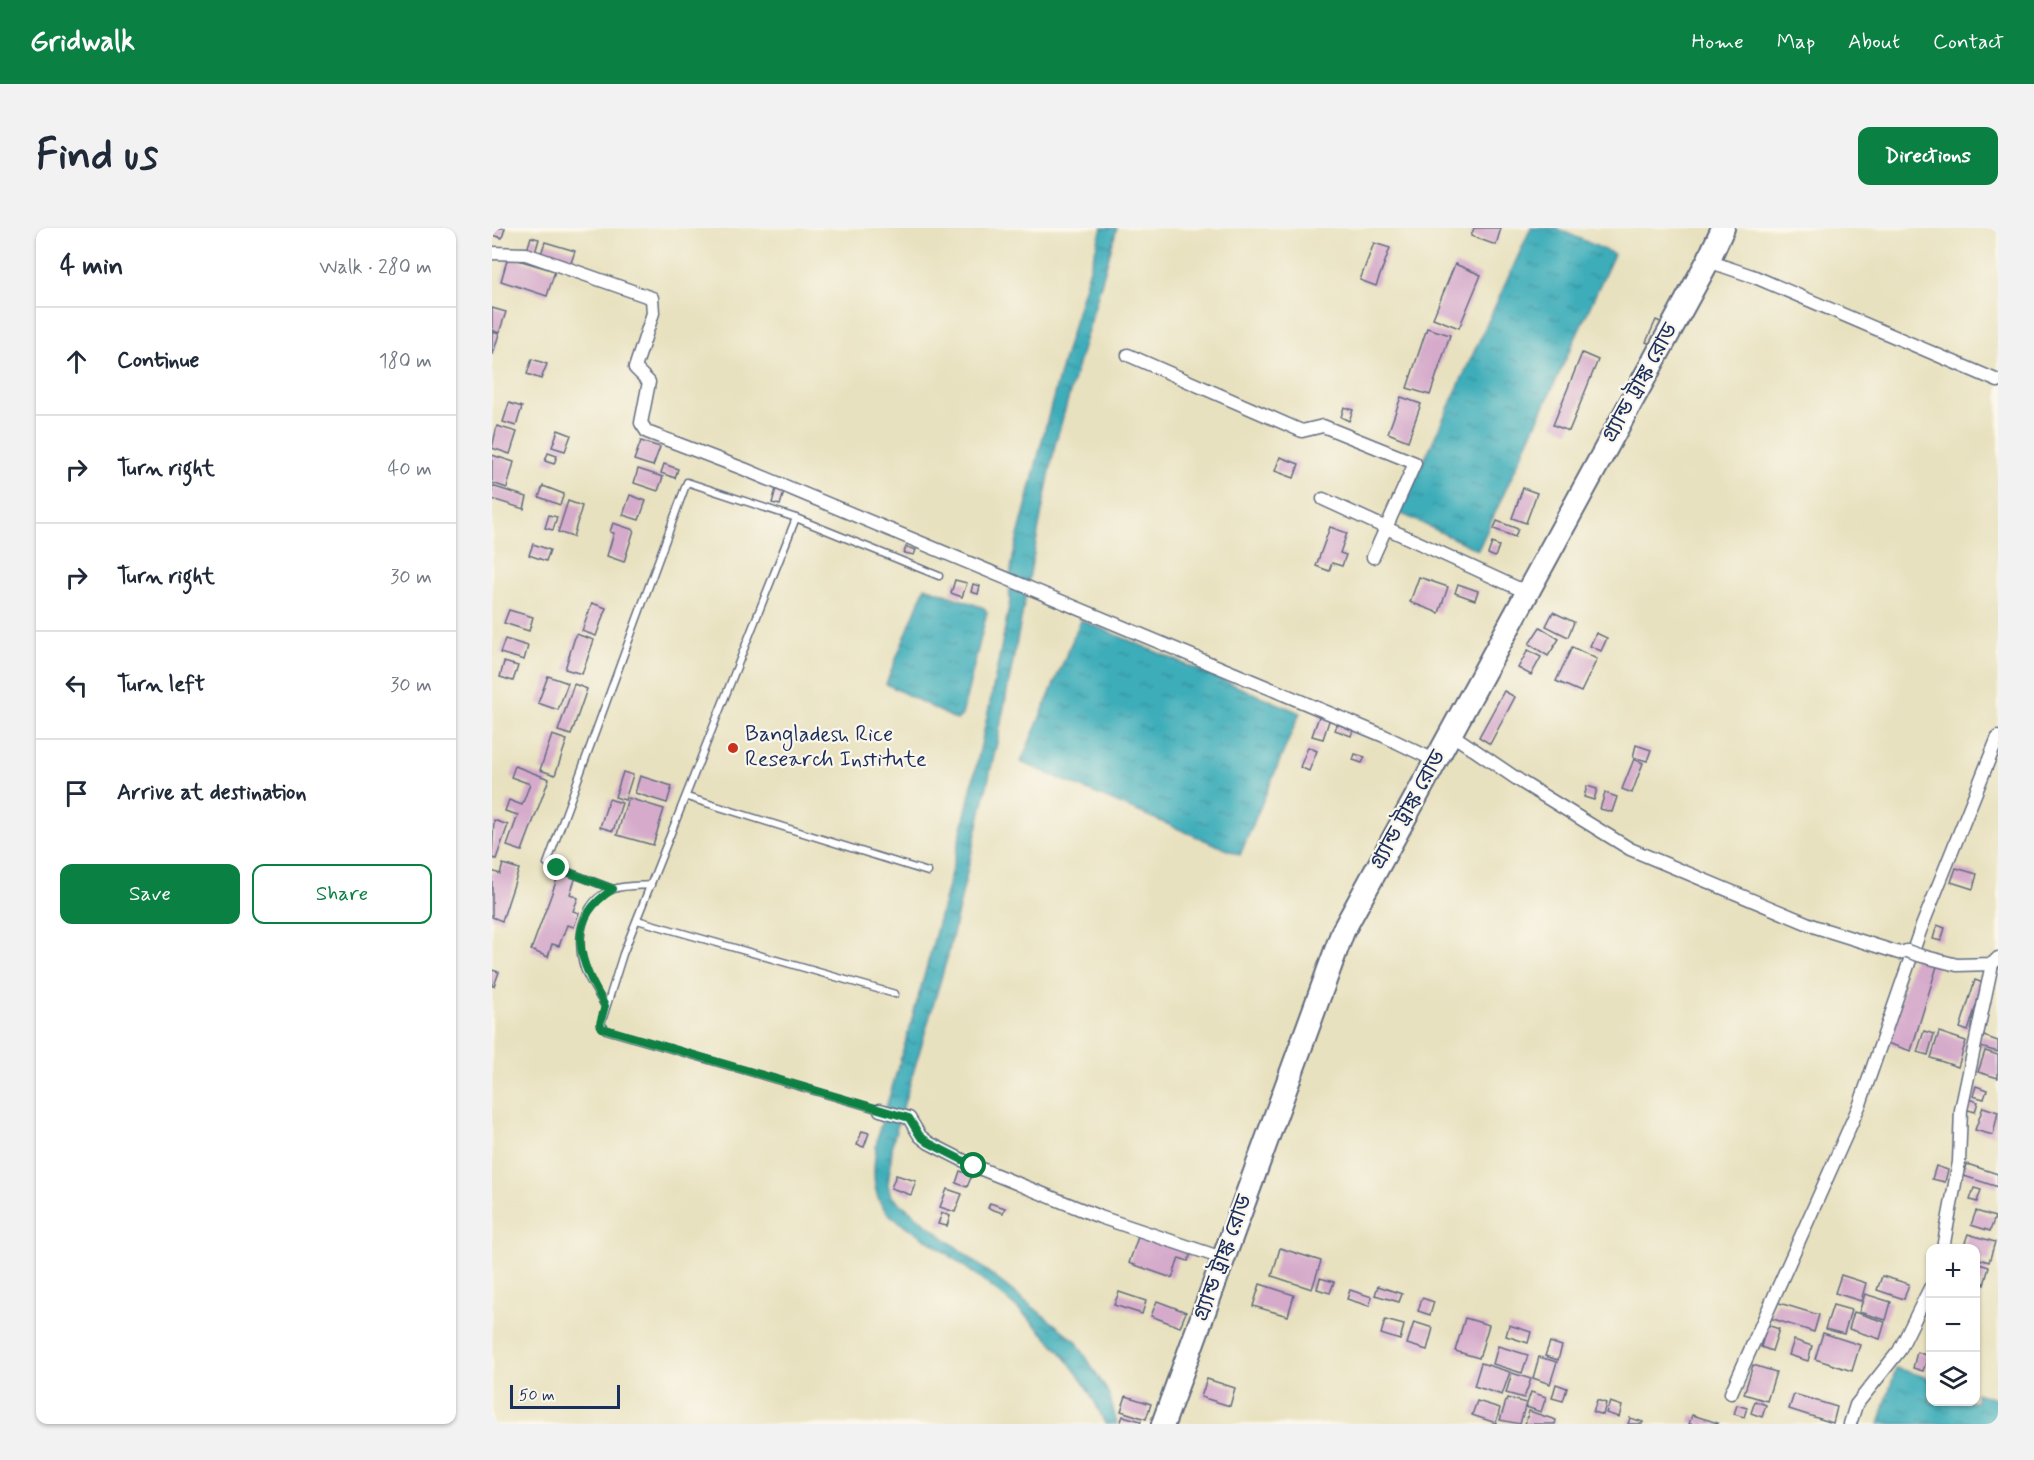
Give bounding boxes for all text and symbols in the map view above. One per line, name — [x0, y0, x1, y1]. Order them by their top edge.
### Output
text: Gridwalk — [30, 24, 135, 61]
text: Home — [1692, 28, 1744, 56]
text: Map — [1777, 28, 1815, 56]
text: About — [1848, 28, 1900, 56]
text: Contact — [1933, 28, 2004, 56]
button: Directions — [1858, 127, 1998, 185]
text: Find us — [36, 129, 158, 184]
text: 4 min — [60, 250, 123, 284]
text: Walk · 280 m — [319, 254, 432, 281]
street label: গ্র্যান্ড ট্রাঙ্ক রোড — [1596, 318, 1684, 448]
icon: ahead — [60, 345, 93, 378]
text: Continue — [117, 347, 199, 375]
text: 180 m — [379, 348, 432, 375]
icon: right — [60, 453, 93, 486]
text: Turn right — [117, 455, 215, 483]
text: 40 m — [388, 456, 432, 483]
icon: right — [60, 561, 93, 594]
text: Turn right — [117, 563, 215, 591]
text: 30 m — [390, 564, 432, 591]
icon: left — [60, 669, 93, 702]
text: Turn left — [117, 671, 205, 699]
text: 30 m — [390, 672, 432, 699]
place label: Bangladesh Rice Research Institute — [745, 721, 927, 774]
marker: Bangladesh Rice Research Institute — [726, 741, 740, 755]
street label: গ্র্যান্ড ট্রাঙ্ক রোড — [1364, 745, 1452, 875]
icon: arrive — [60, 777, 93, 810]
text: Arrive at destination — [117, 779, 307, 807]
route end — [543, 854, 569, 880]
button: Save — [60, 864, 240, 924]
button: Share — [252, 864, 432, 924]
route start — [960, 1152, 986, 1178]
street label: গ্র্যান্ড ট্রাঙ্ক রোড — [1187, 1191, 1259, 1325]
map controls — [1926, 1244, 1980, 1406]
button: + — [1926, 1244, 1980, 1298]
button: − — [1926, 1298, 1980, 1352]
button: layers — [1926, 1352, 1980, 1406]
scale bar — [510, 1382, 620, 1410]
text: 50 m — [519, 1385, 555, 1406]

